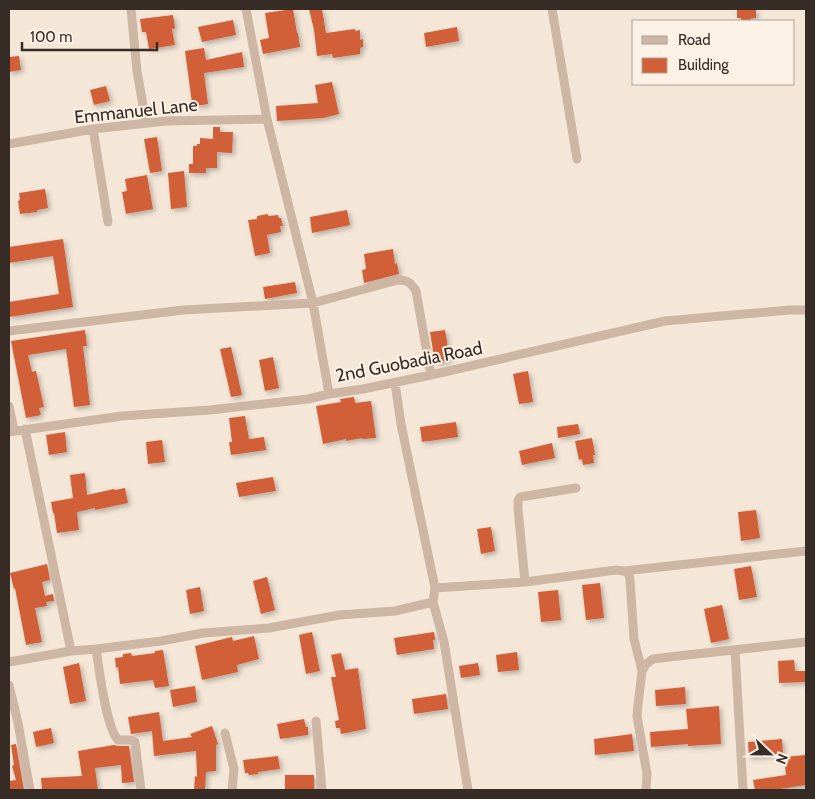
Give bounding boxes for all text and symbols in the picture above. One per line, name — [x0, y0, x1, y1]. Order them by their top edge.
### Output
scale bar — [22, 20, 158, 52]
legend — [632, 20, 795, 85]
text: 100 m — [30, 28, 72, 46]
text: Road — [678, 31, 711, 49]
text: Building — [678, 56, 729, 74]
street label: Emmanuel Lane — [73, 94, 199, 128]
street label: 2nd Guobadia Road — [334, 337, 484, 387]
north arrow — [745, 729, 795, 779]
text: N — [772, 751, 792, 767]

